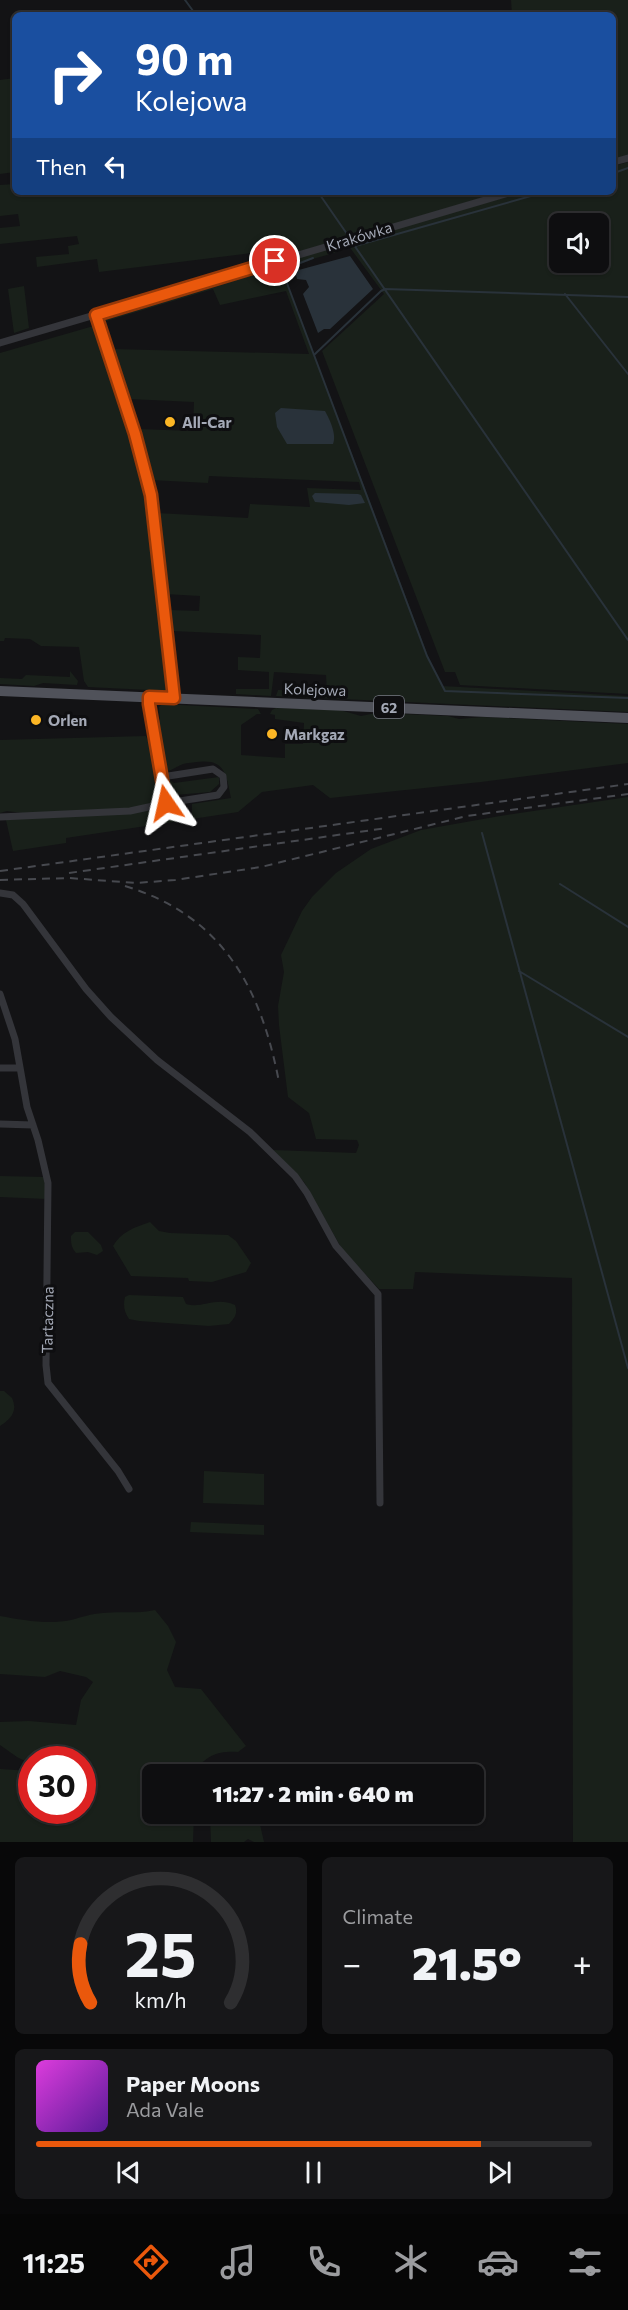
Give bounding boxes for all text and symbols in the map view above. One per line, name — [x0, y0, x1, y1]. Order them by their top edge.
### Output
text: 90 m — [135, 32, 234, 84]
icon: right — [36, 36, 114, 114]
text: Kolejowa — [135, 84, 247, 117]
icon: left — [99, 150, 132, 183]
text: Then — [36, 153, 87, 180]
map controls — [549, 213, 609, 273]
button: sound — [549, 213, 609, 273]
street label: Krakówka — [324, 217, 394, 255]
pin — [249, 235, 300, 286]
icon: arrive — [258, 244, 291, 277]
place label: All-Car — [182, 413, 232, 431]
marker: All-Car — [163, 415, 177, 429]
street label: Kolejowa — [283, 679, 347, 699]
road number: 62 — [374, 696, 404, 718]
place label: Orlen — [48, 711, 87, 729]
marker: Orlen — [29, 713, 43, 727]
place label: Markgaz — [284, 725, 345, 743]
marker: Markgaz — [265, 727, 279, 741]
position arrow — [134, 771, 198, 835]
street label: Tartaczna — [37, 1286, 57, 1354]
speed limit sign: 30 — [18, 1746, 96, 1824]
text: 11:27 · 2 min · 640 m — [212, 1780, 414, 1807]
text: Climate — [343, 1904, 413, 1928]
text: 25 — [125, 1914, 197, 1990]
text: 21.5° — [412, 1934, 522, 1989]
text: − — [343, 1942, 361, 1983]
text: + — [573, 1942, 592, 1983]
text: km/h — [135, 1986, 187, 2012]
text: Paper Moons — [126, 2070, 260, 2097]
text: Ada Vale — [126, 2097, 204, 2121]
icon: previous — [112, 2156, 145, 2189]
icon: pause — [297, 2156, 330, 2189]
icon: next — [483, 2156, 516, 2189]
icon: directions — [130, 2241, 172, 2283]
icon: music — [217, 2241, 259, 2283]
icon: phone — [303, 2241, 345, 2283]
icon: climate — [390, 2241, 432, 2283]
icon: car — [477, 2241, 519, 2283]
icon: filters — [564, 2241, 606, 2283]
text: 11:25 — [22, 2246, 85, 2279]

